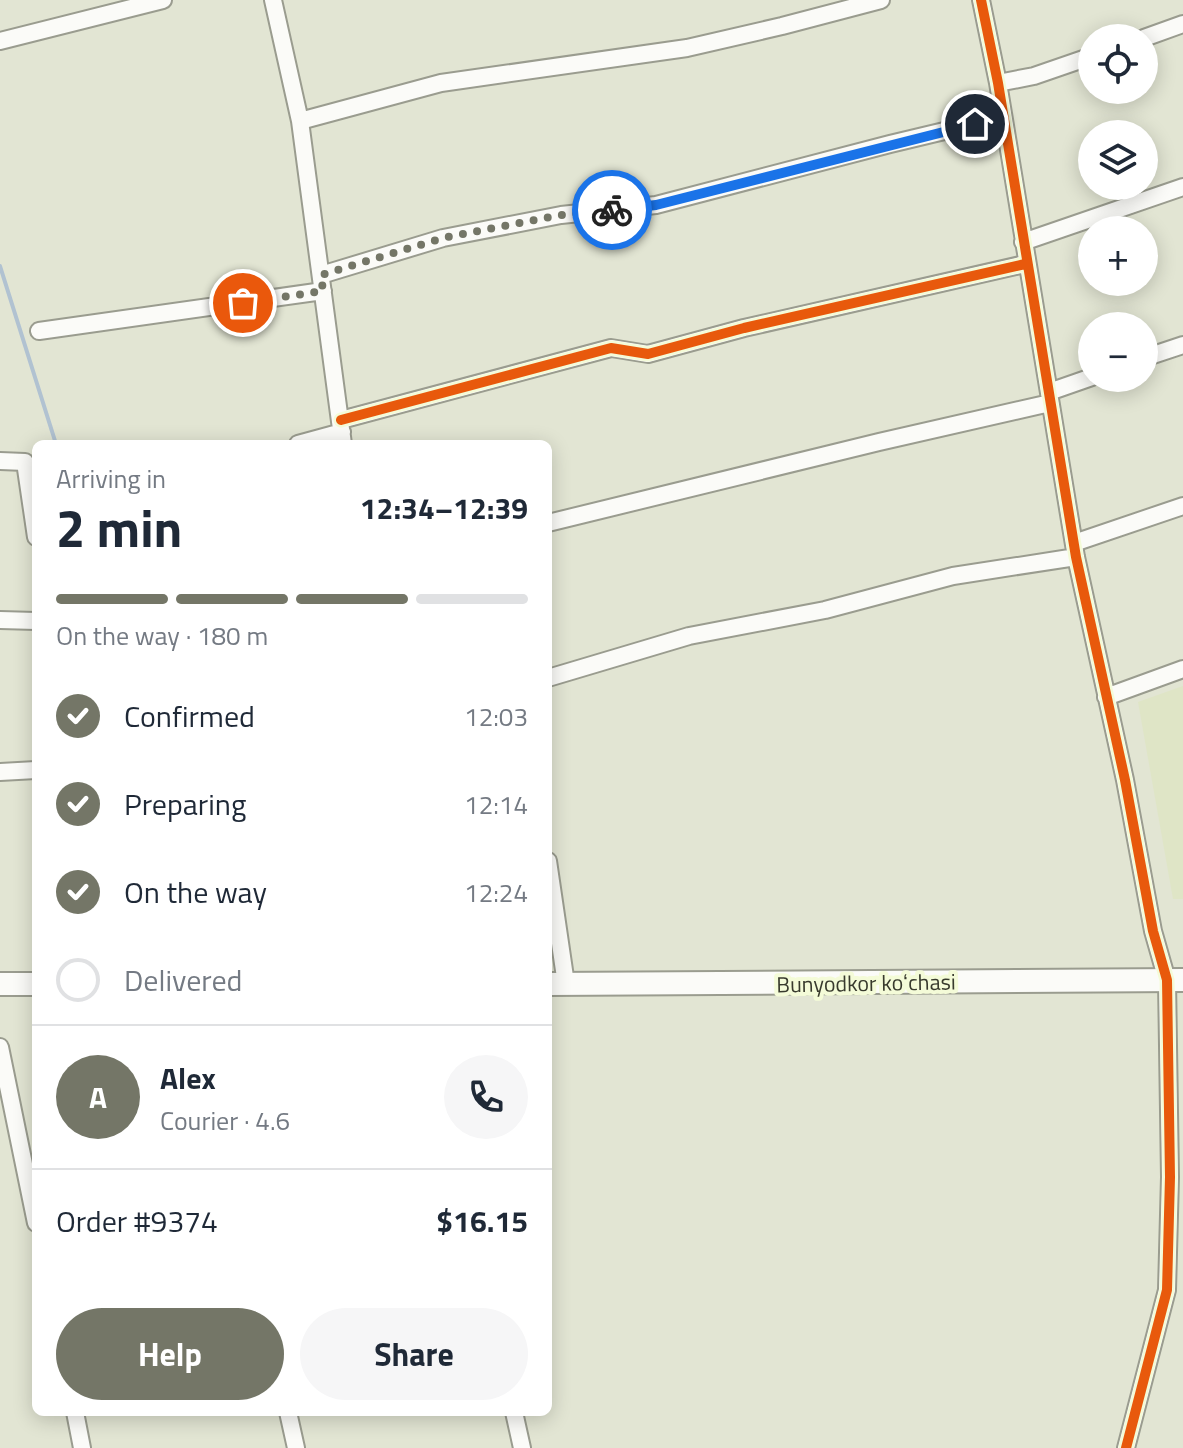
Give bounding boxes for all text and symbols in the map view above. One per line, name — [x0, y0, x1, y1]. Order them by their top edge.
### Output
map controls — [1078, 24, 1158, 392]
button: locate — [1078, 24, 1158, 104]
pin — [941, 90, 1009, 158]
icon: home — [953, 102, 997, 146]
button: layers — [1078, 120, 1158, 200]
courier — [572, 170, 652, 250]
icon: bike — [590, 188, 634, 232]
button: + — [1078, 216, 1158, 296]
pin — [209, 269, 277, 337]
icon: bag — [221, 281, 265, 325]
button: − — [1078, 312, 1158, 392]
text: Arriving in — [56, 459, 166, 498]
text: 12:34–12:39 — [360, 485, 528, 531]
text: 2 min — [56, 488, 182, 567]
text: On the way · 180 m — [56, 616, 268, 655]
text: Confirmed — [124, 693, 255, 739]
icon: check — [56, 694, 100, 738]
text: 12:03 — [464, 697, 528, 736]
text: Preparing — [124, 781, 246, 827]
icon: check — [56, 782, 100, 826]
text: 12:14 — [464, 785, 528, 824]
text: On the way — [124, 869, 267, 915]
icon: check — [56, 870, 100, 914]
text: 12:24 — [464, 873, 528, 912]
text: Delivered — [124, 957, 242, 1003]
street label: Bunyodkor koʻchasi — [776, 964, 956, 1002]
text: Alex — [160, 1055, 216, 1101]
button: phone — [444, 1055, 528, 1139]
text: A — [89, 1074, 107, 1120]
text: Courier · 4.6 — [160, 1101, 290, 1140]
text: Order #9374 — [56, 1198, 218, 1244]
text: $16.15 — [436, 1198, 528, 1244]
button: Help — [56, 1308, 284, 1400]
button: Share — [300, 1308, 528, 1400]

